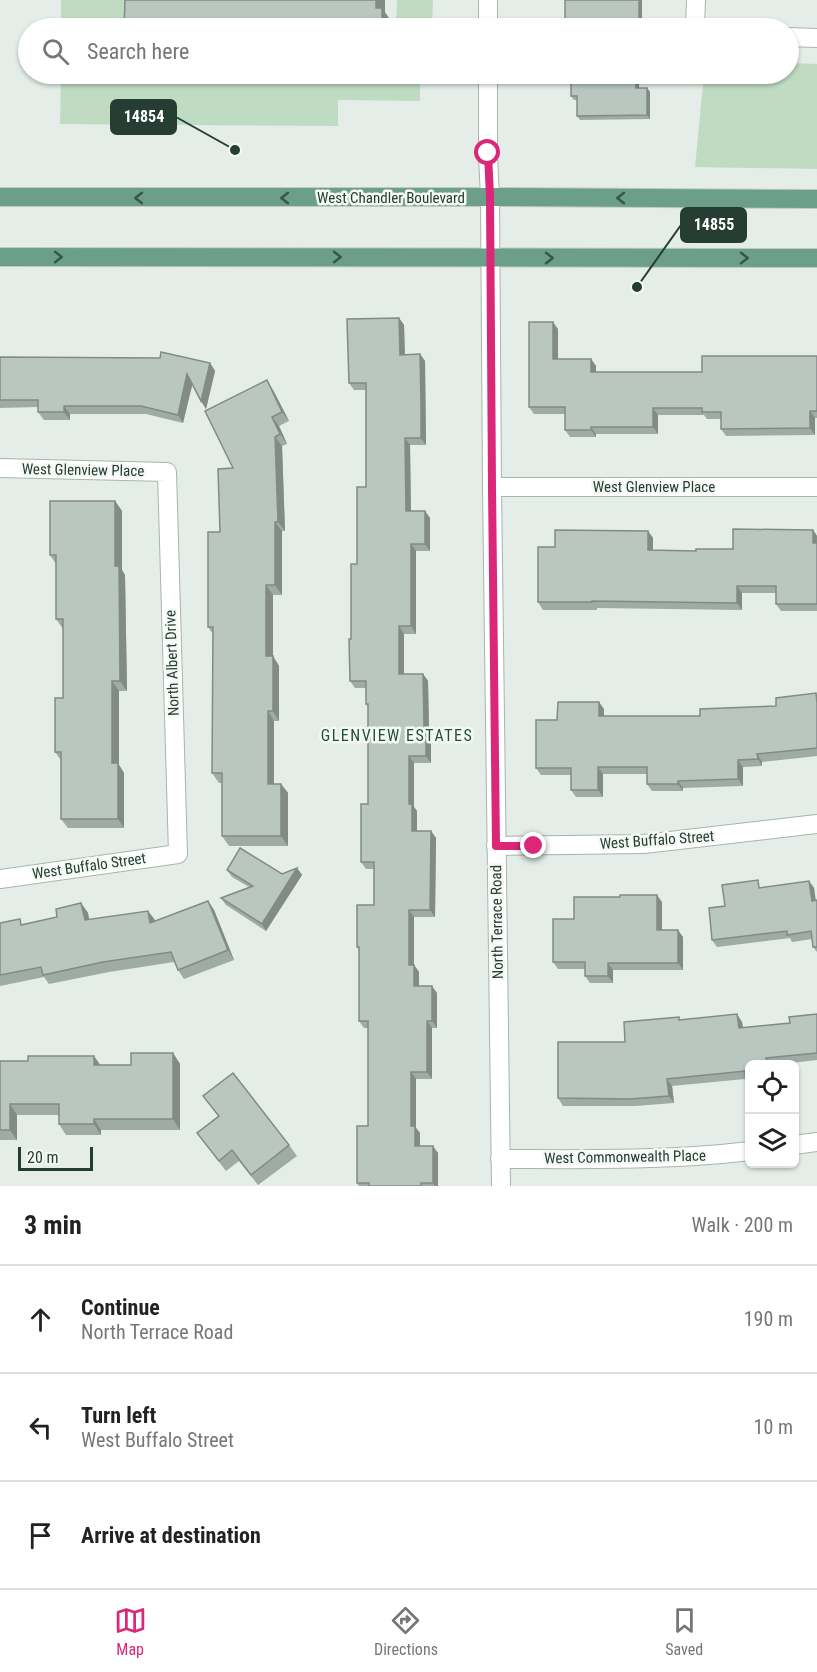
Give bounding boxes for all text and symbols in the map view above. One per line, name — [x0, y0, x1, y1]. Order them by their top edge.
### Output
search box — [18, 18, 799, 84]
icon: search — [39, 35, 72, 68]
text: Search here — [87, 39, 189, 64]
callout: 14854 — [111, 100, 176, 134]
text: 14854 — [124, 107, 164, 126]
route start — [474, 139, 500, 165]
street label: West Chandler Boulevard — [317, 189, 465, 207]
one-way arrow — [134, 191, 143, 204]
one-way arrow — [280, 192, 289, 204]
one-way arrow — [616, 192, 625, 204]
callout: 14855 — [681, 208, 746, 242]
text: 14855 — [694, 215, 734, 234]
one-way arrow — [54, 251, 63, 263]
one-way arrow — [332, 251, 341, 263]
one-way arrow — [545, 252, 554, 264]
one-way arrow — [740, 252, 749, 264]
street label: West Glenview Place — [22, 460, 144, 480]
street label: West Glenview Place — [593, 478, 715, 496]
street label: North Albert Drive — [161, 610, 183, 716]
district label: GLENVIEW ESTATES — [321, 726, 473, 745]
street label: West Buffalo Street — [599, 827, 715, 853]
route end — [520, 832, 546, 858]
street label: West Buffalo Street — [31, 849, 147, 883]
street label: North Terrace Road — [487, 865, 507, 979]
map controls — [745, 1060, 799, 1168]
button: locate — [745, 1060, 799, 1114]
button: layers — [745, 1114, 799, 1168]
scale bar — [18, 1144, 93, 1172]
street label: West Commonwealth Place — [544, 1147, 706, 1167]
text: 20 m — [27, 1148, 59, 1167]
text: 3 min — [24, 1210, 82, 1240]
text: Walk · 200 m — [692, 1213, 793, 1237]
text: Continue — [81, 1295, 160, 1320]
icon: ahead — [24, 1303, 57, 1336]
text: 190 m — [744, 1307, 793, 1331]
text: North Terrace Road — [81, 1320, 233, 1344]
text: Turn left — [81, 1403, 156, 1428]
icon: left — [24, 1411, 57, 1444]
text: 10 m — [754, 1415, 793, 1439]
text: West Buffalo Street — [81, 1428, 234, 1452]
icon: arrive — [24, 1519, 57, 1552]
text: Arrive at destination — [81, 1523, 261, 1548]
tab: Map — [114, 1604, 147, 1659]
tab: Directions — [374, 1604, 438, 1659]
tab: Saved — [665, 1604, 703, 1659]

